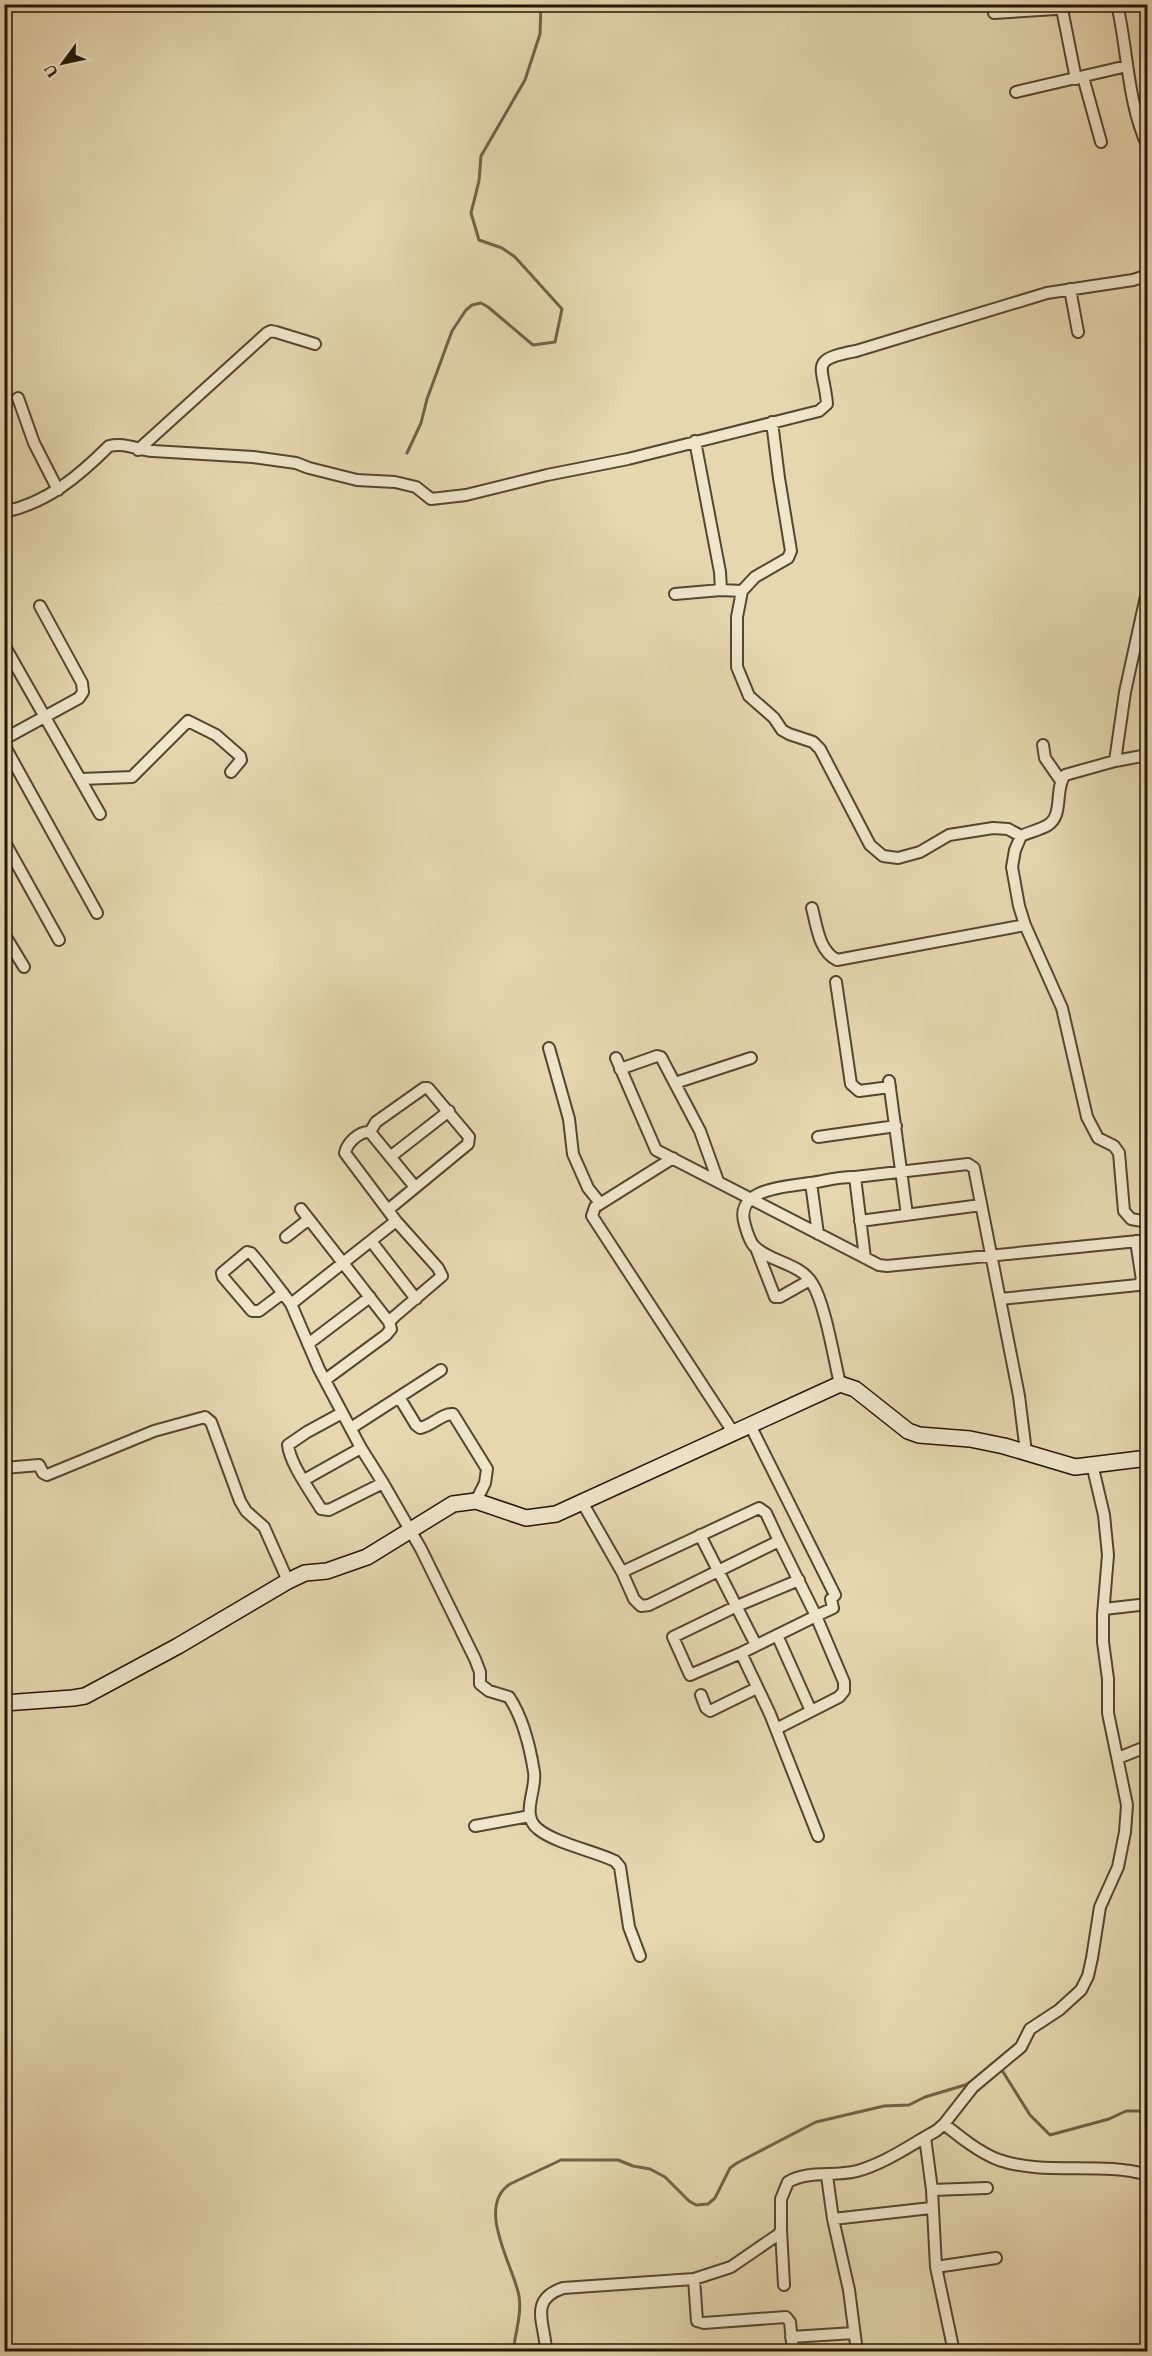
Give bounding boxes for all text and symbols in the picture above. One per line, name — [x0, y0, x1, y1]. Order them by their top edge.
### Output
north arrow — [33, 33, 93, 93]
text: U — [39, 60, 63, 82]

